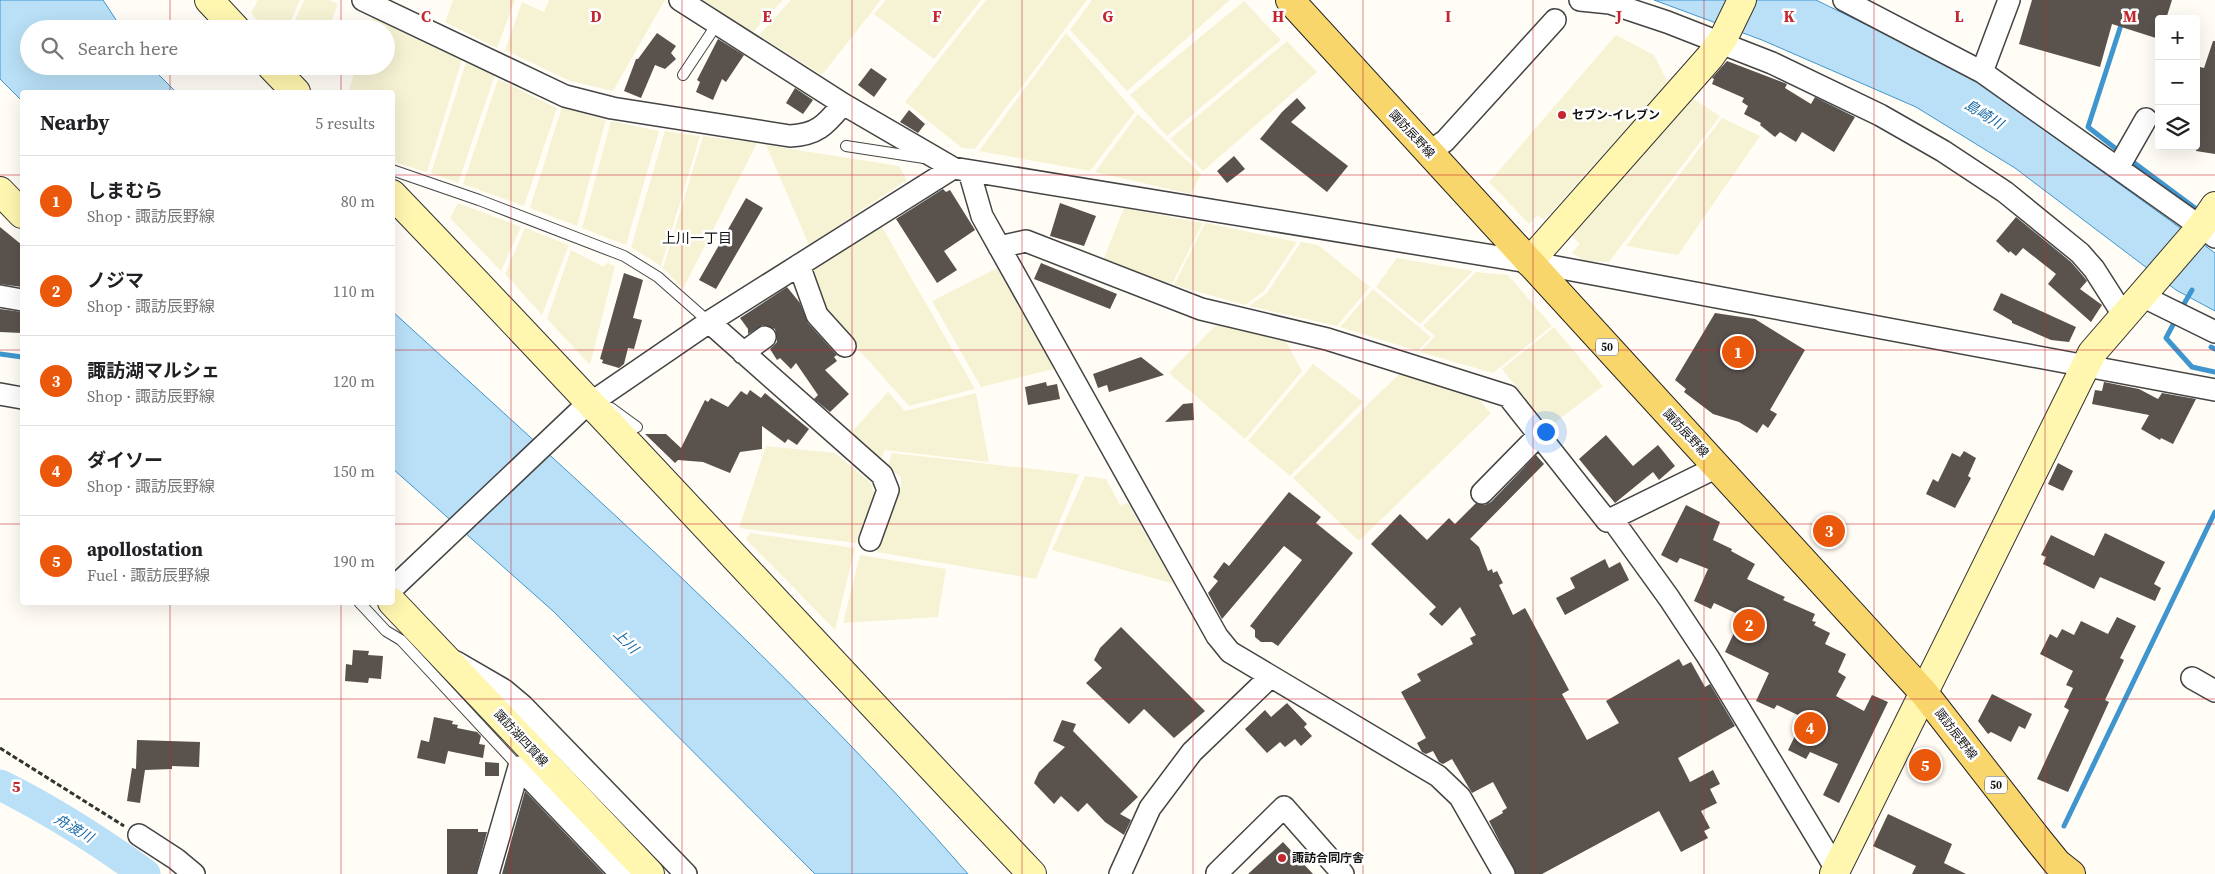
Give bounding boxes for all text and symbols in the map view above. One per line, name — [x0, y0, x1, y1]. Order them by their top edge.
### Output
text: C — [421, 5, 431, 27]
text: D — [590, 5, 602, 27]
text: E — [762, 5, 772, 27]
text: F — [932, 5, 942, 27]
text: G — [1103, 5, 1114, 27]
text: H — [1272, 5, 1284, 27]
text: I — [1445, 5, 1451, 27]
text: J — [1615, 5, 1622, 27]
text: K — [1783, 5, 1795, 27]
text: L — [1954, 5, 1964, 27]
text: M — [2123, 5, 2137, 27]
map controls — [2155, 15, 2200, 150]
button: + — [2155, 15, 2200, 60]
search box — [20, 20, 395, 75]
icon: search — [38, 34, 66, 62]
text: Search here — [78, 35, 178, 61]
button: − — [2155, 60, 2200, 105]
water label: 島崎川 — [1961, 95, 2009, 134]
button: layers — [2155, 105, 2200, 150]
street label: 諏訪辰野線 — [1386, 107, 1438, 161]
place label: セブン-イレブン — [1572, 107, 1660, 123]
text: Nearby — [40, 108, 110, 137]
marker: セブン-イレブン — [1556, 109, 1568, 121]
text: 5 results — [315, 112, 375, 134]
text: しまむら — [87, 177, 163, 203]
text: 1 — [52, 190, 60, 212]
text: 80 m — [341, 190, 375, 212]
text: Shop · 諏訪辰野線 — [87, 205, 215, 227]
district label: 上川一丁目 — [662, 228, 732, 248]
text: ノジマ — [87, 267, 144, 293]
text: 2 — [52, 280, 60, 302]
text: 110 m — [333, 280, 375, 302]
text: Shop · 諏訪辰野線 — [87, 295, 215, 317]
pin: 1 — [1722, 333, 1754, 371]
road number: 50 — [1596, 338, 1618, 356]
text: 諏訪湖マルシェ — [87, 357, 220, 383]
text: 3 — [52, 370, 60, 392]
text: 120 m — [333, 370, 375, 392]
text: Shop · 諏訪辰野線 — [87, 385, 215, 407]
street label: 諏訪辰野線 — [1660, 406, 1712, 460]
your location — [1533, 419, 1559, 445]
text: ダイソー — [87, 447, 163, 473]
text: 4 — [52, 460, 60, 482]
text: 150 m — [333, 460, 375, 482]
text: Shop · 諏訪辰野線 — [87, 475, 215, 497]
pin: 3 — [1813, 512, 1845, 550]
text: apollostation — [87, 536, 203, 562]
text: 5 — [52, 550, 60, 572]
text: 190 m — [333, 550, 375, 572]
text: Fuel · 諏訪辰野線 — [87, 564, 210, 586]
pin: 2 — [1733, 606, 1765, 644]
water label: 上川 — [609, 624, 644, 659]
street label: 諏訪辰野線 — [1931, 705, 1981, 763]
street label: 諏訪湖四賀線 — [491, 706, 551, 770]
pin: 4 — [1794, 709, 1826, 747]
pin: 5 — [1909, 746, 1941, 784]
text: 5 — [12, 775, 21, 797]
road number: 50 — [1985, 776, 2007, 794]
water label: 舟渡川 — [51, 809, 99, 848]
place label: 諏訪合同庁舎 — [1292, 850, 1364, 866]
marker: 諏訪合同庁舎 — [1276, 852, 1288, 864]

